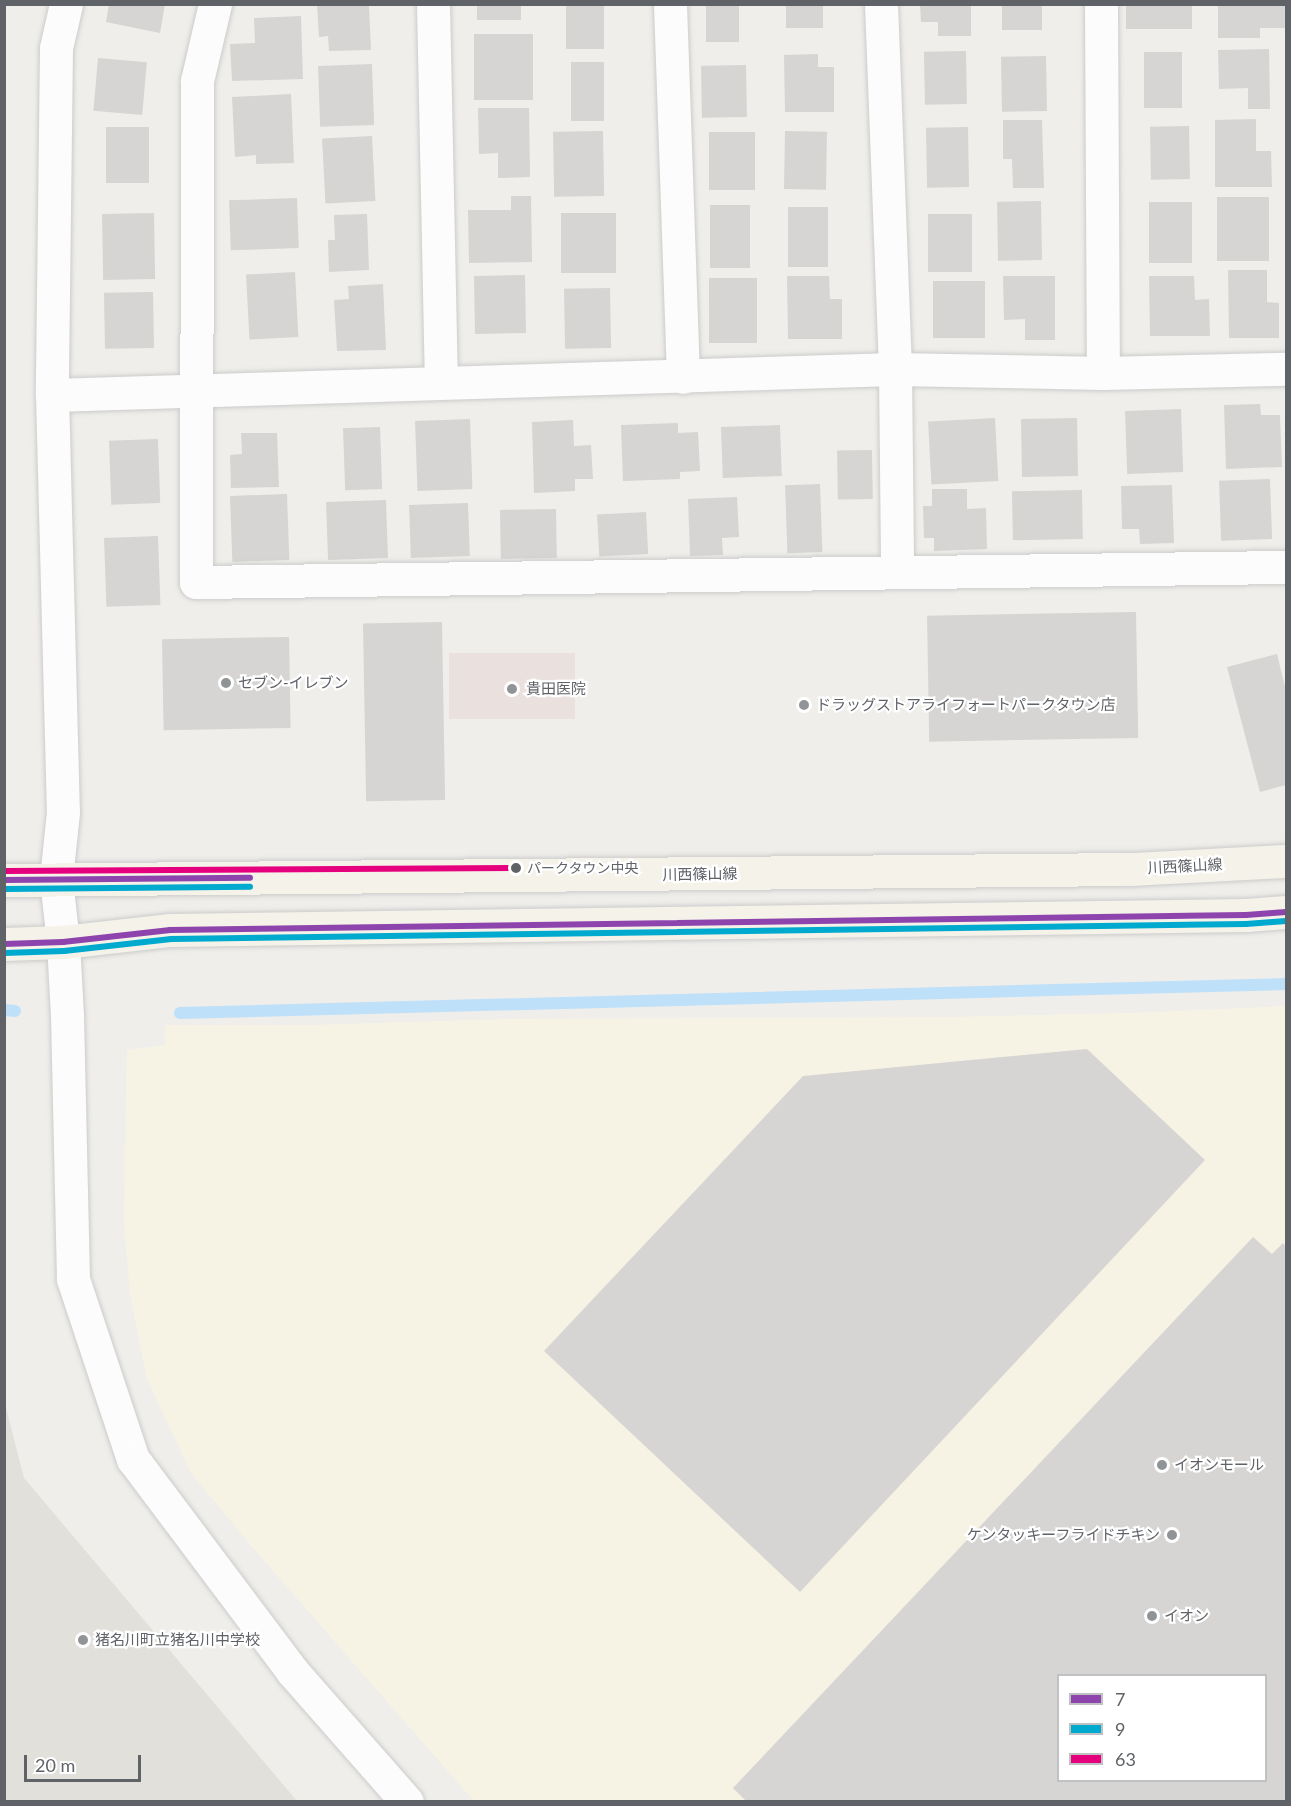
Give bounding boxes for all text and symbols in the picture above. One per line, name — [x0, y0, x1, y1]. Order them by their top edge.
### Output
place label: セブン-イレブン — [238, 674, 349, 692]
marker: セブン-イレブン — [219, 676, 233, 690]
marker: 貴田医院 — [503, 680, 521, 698]
place label: 貴田医院 — [526, 680, 586, 698]
place label: ドラッグストアライフォートパークタウン店 — [816, 696, 1116, 714]
marker: ドラッグストアライフォートパークタウン店 — [797, 698, 811, 712]
street label: 川西篠山線 — [1147, 855, 1223, 877]
place label: パークタウン中央 — [527, 860, 639, 876]
marker: パークタウン中央 — [510, 862, 522, 874]
street label: 川西篠山線 — [662, 864, 738, 884]
place label: イオンモール — [1174, 1456, 1264, 1474]
marker: イオンモール — [1155, 1458, 1169, 1472]
place label: ケンタッキーフライドチキン — [965, 1526, 1160, 1544]
marker: ケンタッキーフライドチキン — [1165, 1528, 1179, 1542]
place label: イオン — [1164, 1607, 1209, 1625]
marker: イオン — [1145, 1609, 1159, 1623]
place label: 猪名川町立猪名川中学校 — [95, 1631, 260, 1649]
marker: 猪名川町立猪名川中学校 — [76, 1633, 90, 1647]
legend — [1057, 1674, 1267, 1782]
text: 7 — [1115, 1688, 1125, 1710]
text: 9 — [1115, 1718, 1125, 1740]
scale bar — [27, 1743, 144, 1781]
text: 63 — [1115, 1748, 1136, 1770]
text: 20 m — [35, 1754, 75, 1776]

